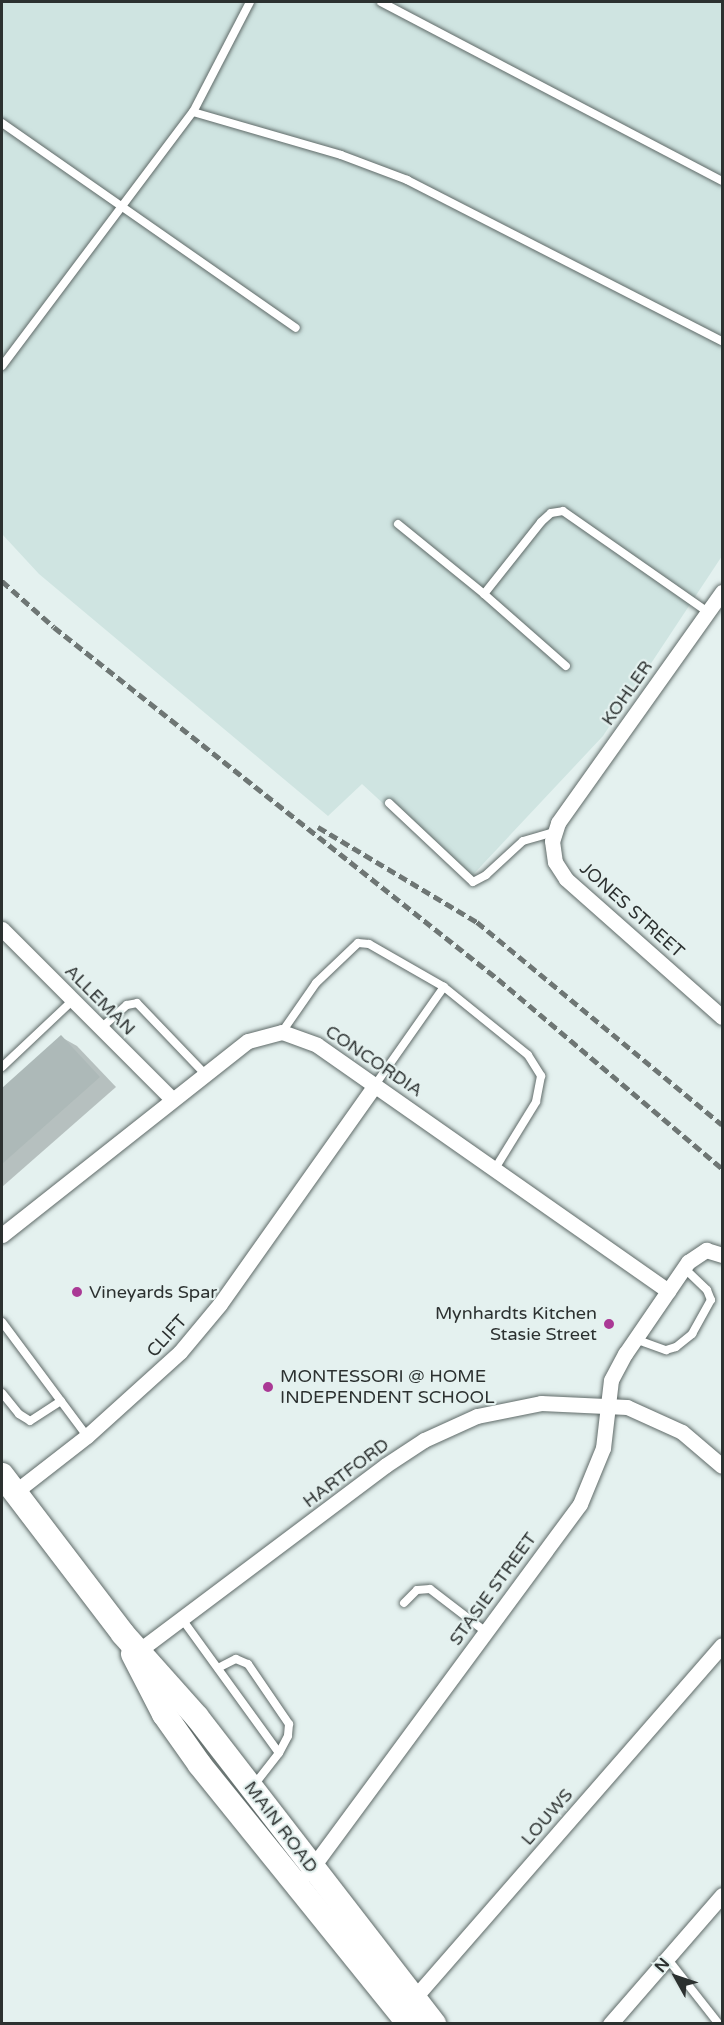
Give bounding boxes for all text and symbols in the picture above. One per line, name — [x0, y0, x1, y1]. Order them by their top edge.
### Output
street label: KOHLER — [597, 656, 657, 730]
street label: JONES STREET — [575, 858, 689, 962]
street label: ALLEMAN — [60, 960, 140, 1040]
street label: CONCORDIA — [321, 1020, 427, 1102]
place label: Vineyards Spar — [89, 1281, 217, 1303]
marker: Vineyards Spar — [70, 1285, 84, 1299]
place label: Mynhardts Kitchen Stasie Street — [435, 1303, 597, 1346]
street label: CLIFT — [142, 1310, 192, 1362]
marker: Mynhardts Kitchen Stasie Street — [602, 1317, 616, 1331]
place label: MONTESSORI @ HOME INDEPENDENT SCHOOL — [280, 1366, 495, 1408]
marker: MONTESSORI @ HOME INDEPENDENT SCHOOL — [261, 1380, 275, 1394]
street label: HARTFORD — [299, 1434, 393, 1512]
street label: STASIE STREET — [445, 1528, 541, 1650]
street label: MAIN ROAD — [240, 1777, 322, 1877]
street label: LOUWS — [517, 1784, 577, 1850]
north arrow — [646, 1947, 706, 2007]
text: N — [650, 1954, 674, 1977]

